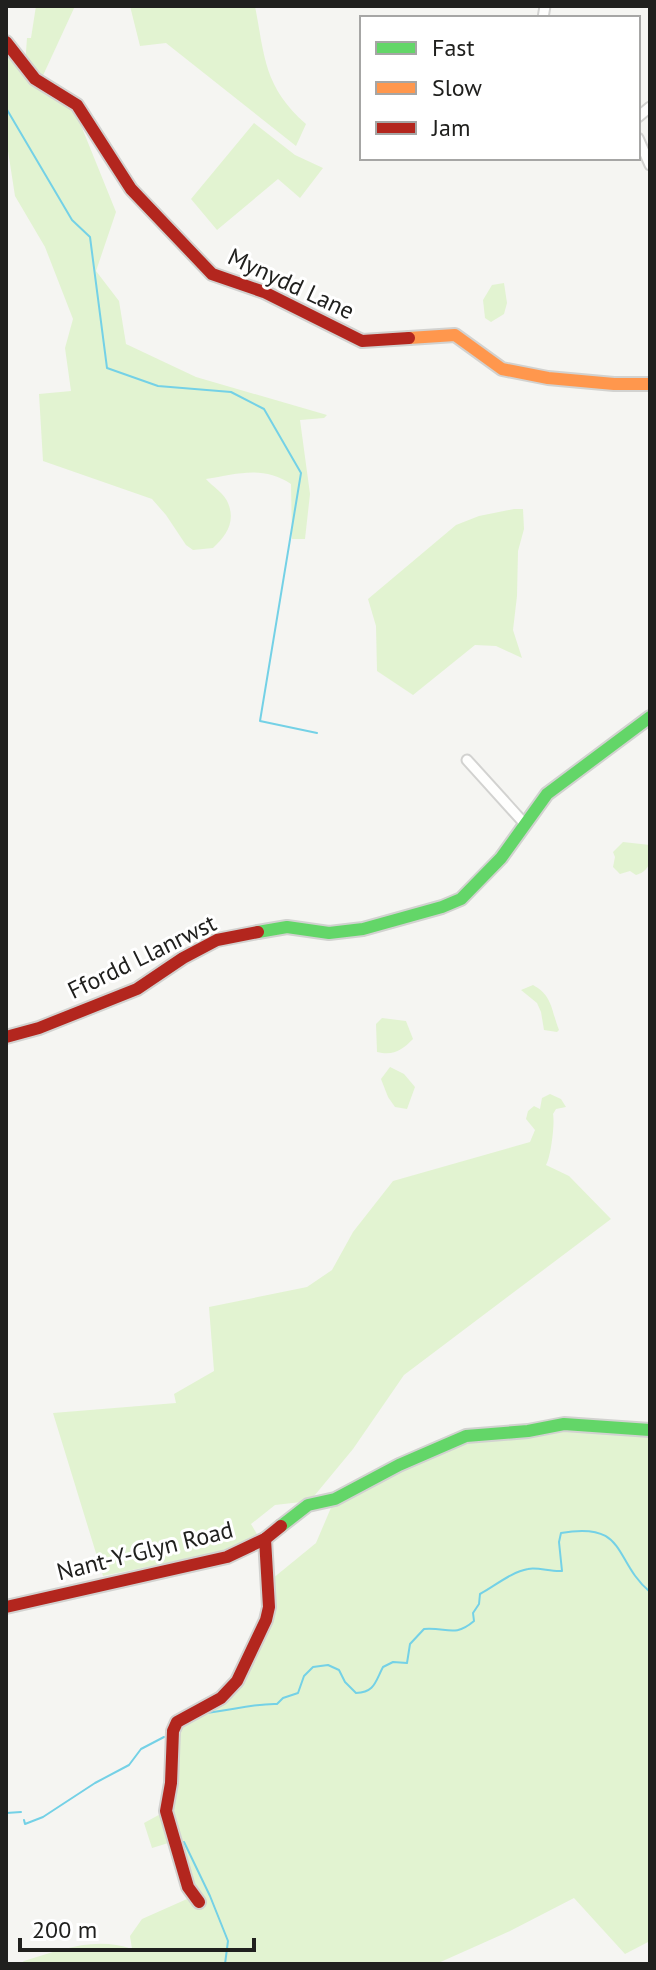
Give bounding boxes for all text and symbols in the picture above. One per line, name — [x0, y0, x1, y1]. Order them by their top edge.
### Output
legend — [360, 16, 640, 160]
text: Fast — [432, 32, 475, 63]
text: Slow — [432, 72, 482, 103]
text: Jam — [431, 112, 470, 143]
street label: Mynydd Lane — [223, 241, 359, 326]
street label: Ffordd Llanrwst — [62, 907, 221, 1006]
street label: Nant-Y-Glyn Road — [53, 1514, 236, 1587]
scale bar — [20, 1902, 254, 1952]
text: 200 m — [32, 1914, 97, 1945]

